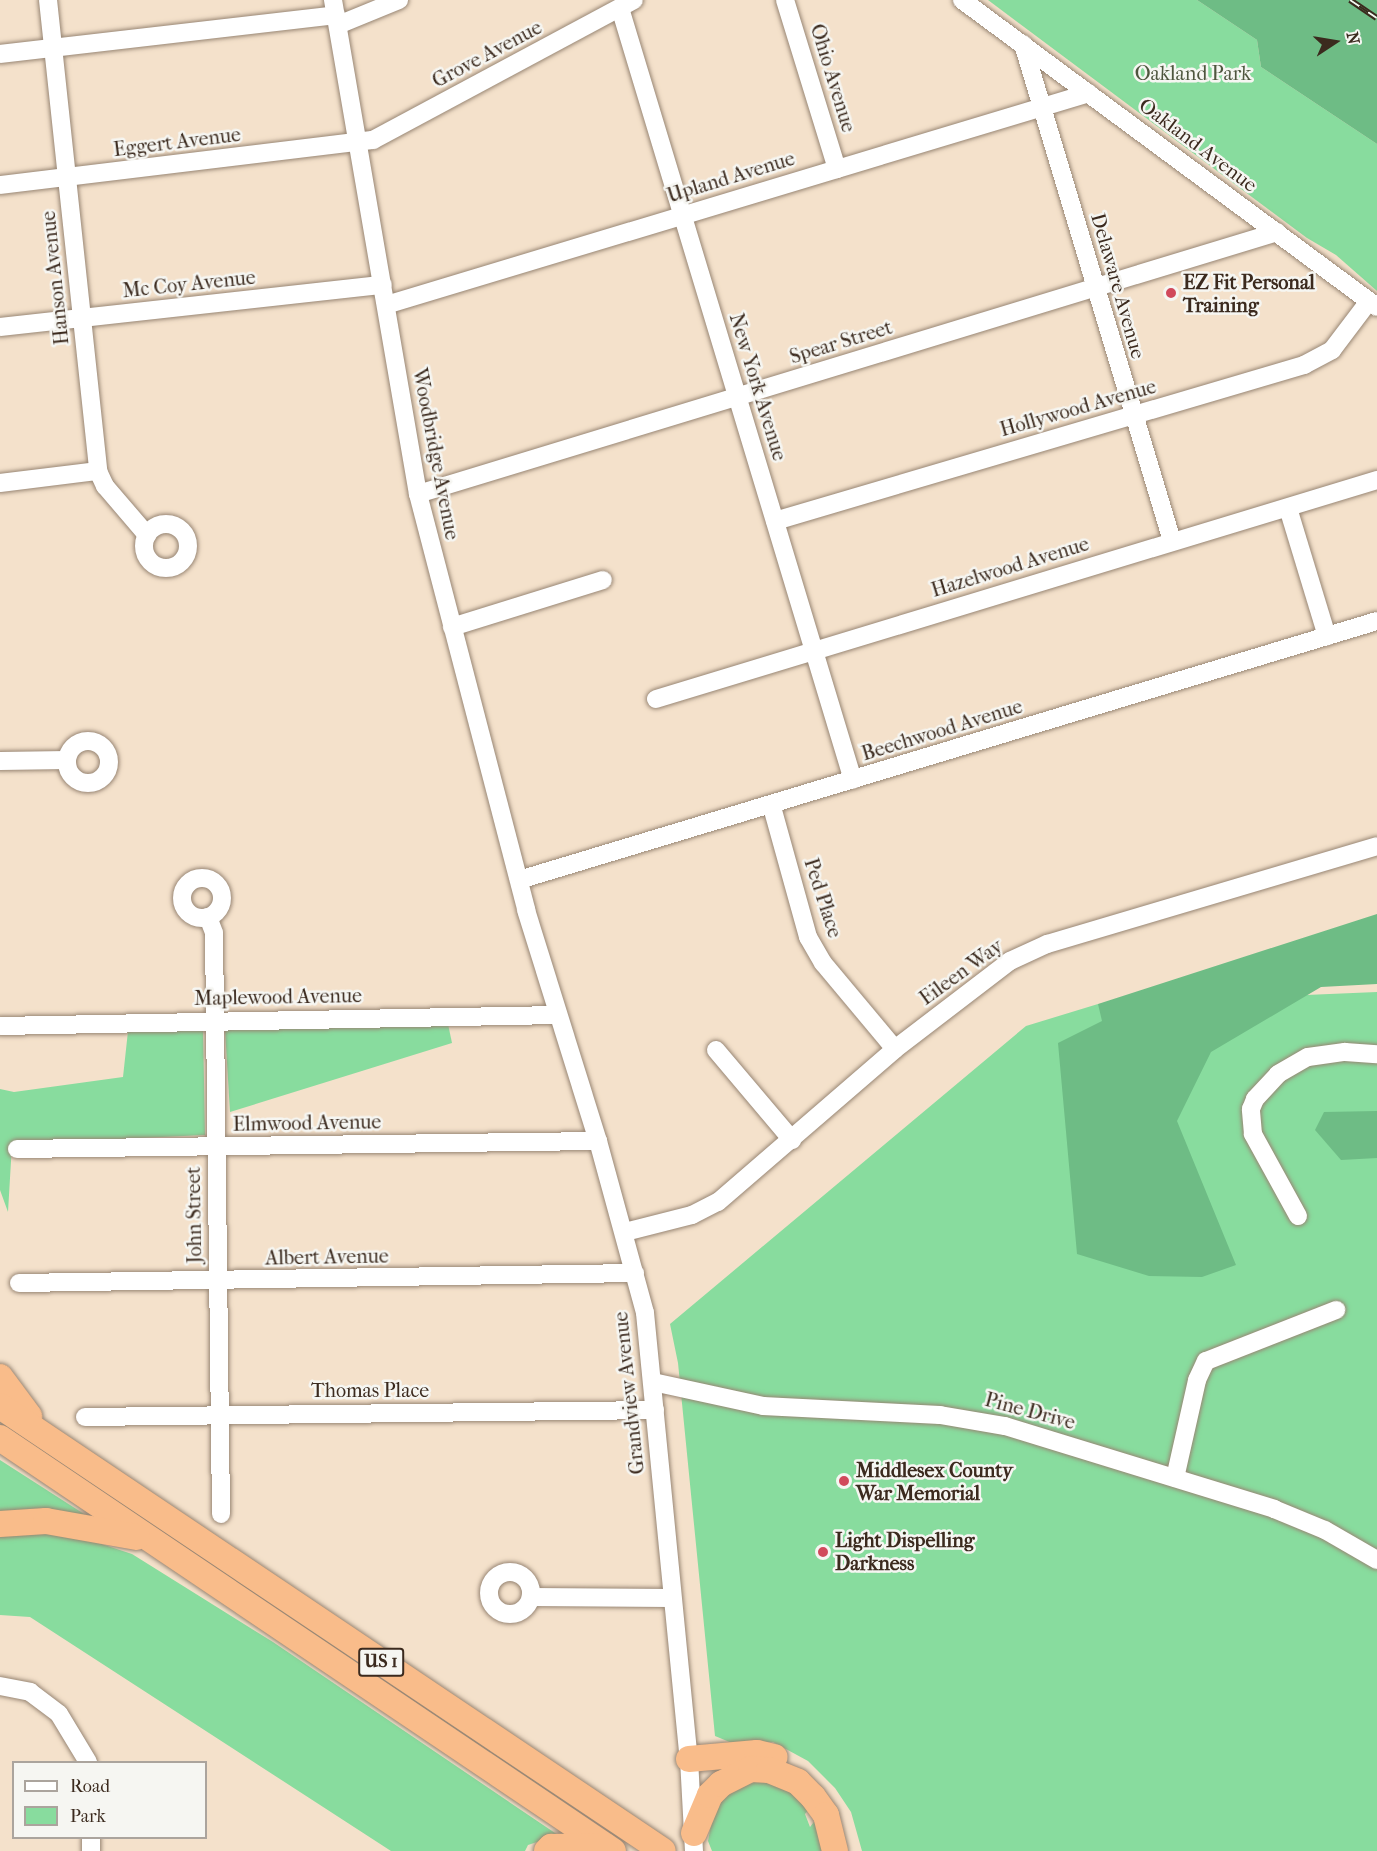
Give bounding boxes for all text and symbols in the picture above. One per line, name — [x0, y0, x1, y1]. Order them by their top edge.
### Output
north arrow — [1305, 12, 1365, 72]
street label: Grove Avenue — [428, 15, 546, 93]
street label: Ohio Avenue — [805, 21, 861, 135]
text: N — [1343, 30, 1364, 46]
park label: Oakland Park — [1135, 61, 1251, 85]
street label: Oakland Avenue — [1134, 93, 1262, 197]
street label: Eggert Avenue — [112, 122, 242, 162]
street label: Upland Avenue — [664, 146, 798, 208]
street label: Hanson Avenue — [36, 210, 74, 346]
street label: Delaware Avenue — [1086, 210, 1150, 362]
street label: Mc Coy Avenue — [121, 265, 257, 303]
place label: EZ Fit Personal Training — [1183, 270, 1315, 317]
marker: EZ Fit Personal Training — [1164, 286, 1178, 300]
street label: New York Avenue — [724, 310, 792, 464]
street label: Spear Street — [787, 315, 895, 369]
street label: Woodbridge Avenue — [408, 366, 464, 542]
street label: Hollywood Avenue — [997, 374, 1159, 442]
street label: Hazelwood Avenue — [928, 532, 1092, 602]
street label: Beechwood Avenue — [859, 694, 1025, 766]
street label: Ped Place — [799, 855, 847, 941]
street label: Eileen Way — [915, 934, 1007, 1010]
street label: Maplewood Avenue — [194, 984, 362, 1010]
street label: Elmwood Avenue — [233, 1110, 381, 1136]
street label: John Street — [181, 1166, 207, 1264]
street label: Albert Avenue — [265, 1244, 389, 1270]
street label: Grandview Avenue — [609, 1310, 649, 1476]
street label: Thomas Place — [311, 1378, 429, 1402]
street label: Pine Drive — [982, 1387, 1078, 1435]
place label: Middlesex County War Memorial — [856, 1458, 1013, 1505]
marker: Middlesex County War Memorial — [837, 1474, 851, 1488]
place label: Light Dispelling Darkness — [835, 1528, 975, 1575]
marker: Light Dispelling Darkness — [816, 1545, 830, 1559]
road number: US 1 — [357, 1647, 405, 1677]
legend — [12, 1761, 207, 1839]
text: Road — [70, 1776, 110, 1797]
text: Park — [70, 1806, 106, 1827]

